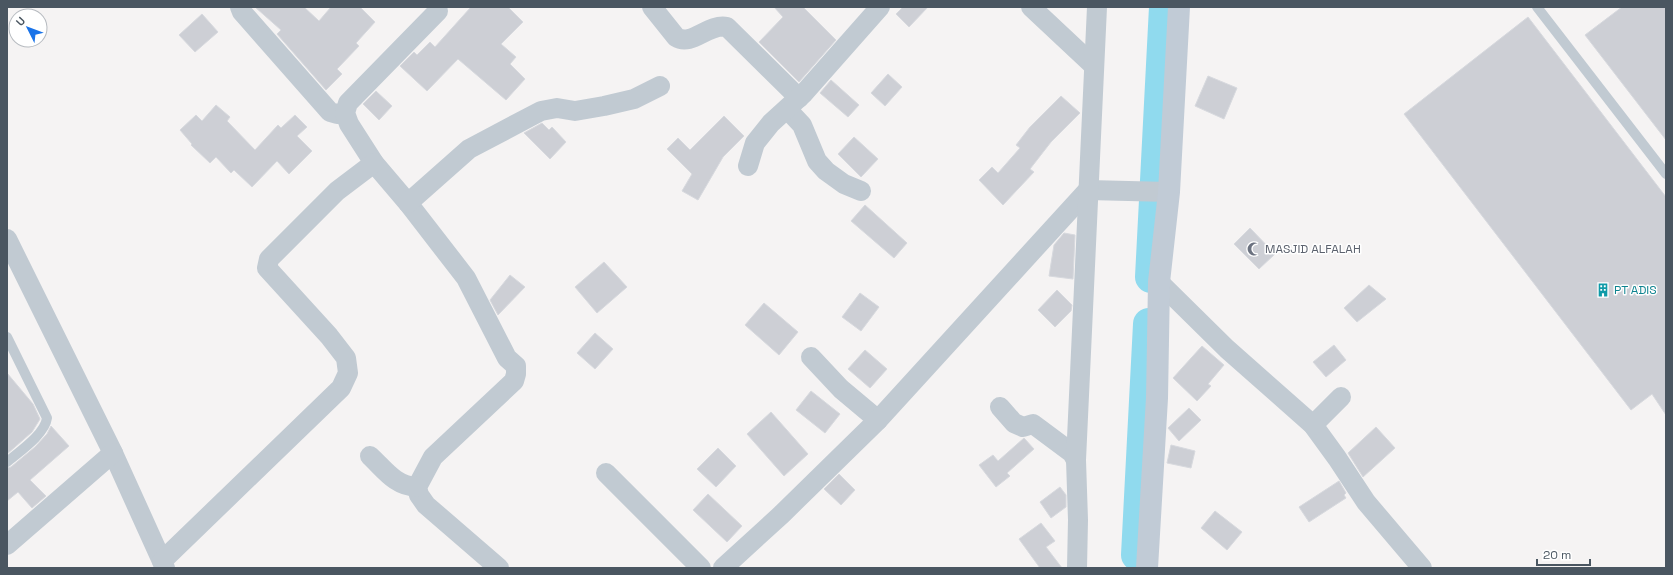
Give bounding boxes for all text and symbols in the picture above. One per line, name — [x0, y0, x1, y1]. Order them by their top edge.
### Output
north arrow — [8, 8, 48, 48]
text: U — [13, 14, 28, 29]
mosque icon: MASJID ALFALAH — [1246, 241, 1262, 257]
place label: MASJID ALFALAH — [1265, 241, 1361, 257]
building icon: PT ADIS — [1595, 282, 1611, 298]
place label: PT ADIS — [1614, 282, 1657, 298]
scale bar — [1537, 541, 1590, 567]
text: 20 m — [1543, 547, 1571, 563]

